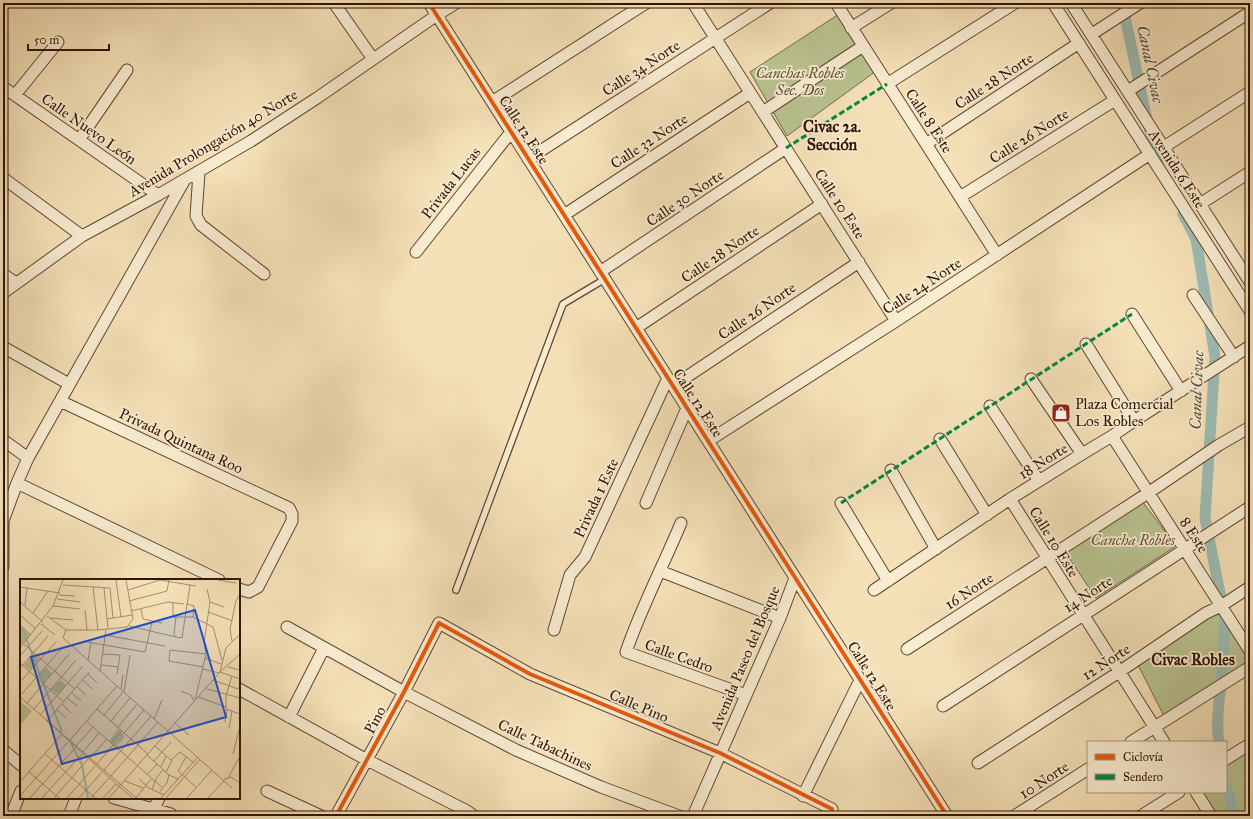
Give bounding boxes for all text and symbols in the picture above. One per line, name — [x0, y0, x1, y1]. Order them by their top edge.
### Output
water label: Canal Civac — [1133, 24, 1168, 106]
scale bar — [28, 26, 109, 52]
text: 50 m — [34, 33, 59, 47]
street label: Calle 34 Norte — [599, 36, 683, 100]
street label: Calle 28 Norte — [951, 49, 1037, 113]
park label: Canchas Robles Sec. Dos — [756, 64, 845, 99]
street label: Avenida Prolongación 40 Norte — [124, 85, 301, 201]
street label: Calle 8 Este — [902, 85, 956, 157]
street label: Calle Nuevo León — [38, 90, 140, 168]
street label: Calle 12 Este — [495, 92, 553, 168]
street label: Calle 26 Norte — [986, 105, 1072, 167]
street label: Calle 32 Norte — [607, 109, 691, 173]
district label: Civac 2a. Sección — [803, 117, 861, 154]
street label: Avenida 6 Este — [1144, 125, 1209, 212]
street label: Privada Lucas — [417, 144, 485, 222]
street label: Calle 30 Norte — [643, 166, 727, 230]
street label: Calle 10 Este — [811, 166, 869, 242]
street label: Calle 28 Norte — [678, 221, 762, 287]
street label: Calle 24 Norte — [879, 254, 965, 318]
street label: Calle 26 Norte — [715, 278, 799, 344]
water label: Canal Civac — [1186, 349, 1207, 430]
street label: Calle 12 Este — [669, 365, 727, 441]
place label: Plaza Comercial Los Robles — [1075, 395, 1174, 430]
shop icon: Plaza Comercial Los Robles — [1050, 402, 1072, 424]
street label: Privada Quintana Roo — [116, 404, 246, 478]
street label: 18 Norte — [1015, 439, 1071, 483]
street label: Privada 1 Este — [570, 455, 622, 541]
street label: Calle 10 Este — [1025, 503, 1083, 581]
street label: 8 Este — [1176, 514, 1212, 556]
park label: Cancha Robles — [1091, 531, 1176, 549]
street label: 16 Norte — [941, 569, 997, 613]
street label: 14 Norte — [1060, 572, 1116, 616]
inset map — [20, 579, 240, 799]
street label: Avenida Paseo del Bosque — [706, 583, 784, 734]
street label: Calle Cedro — [642, 635, 716, 677]
street label: Calle 12 Este — [844, 638, 900, 714]
street label: 12 Norte — [1079, 640, 1133, 684]
district label: Civac Robles — [1151, 650, 1235, 669]
street label: Calle Pino — [607, 685, 672, 727]
street label: Pino — [360, 703, 390, 737]
street label: Calle Tabachines — [495, 715, 595, 775]
legend — [1087, 741, 1227, 793]
text: Ciclovía — [1123, 750, 1164, 764]
street label: 10 Norte — [1016, 757, 1072, 803]
text: Sendero — [1123, 770, 1163, 784]

